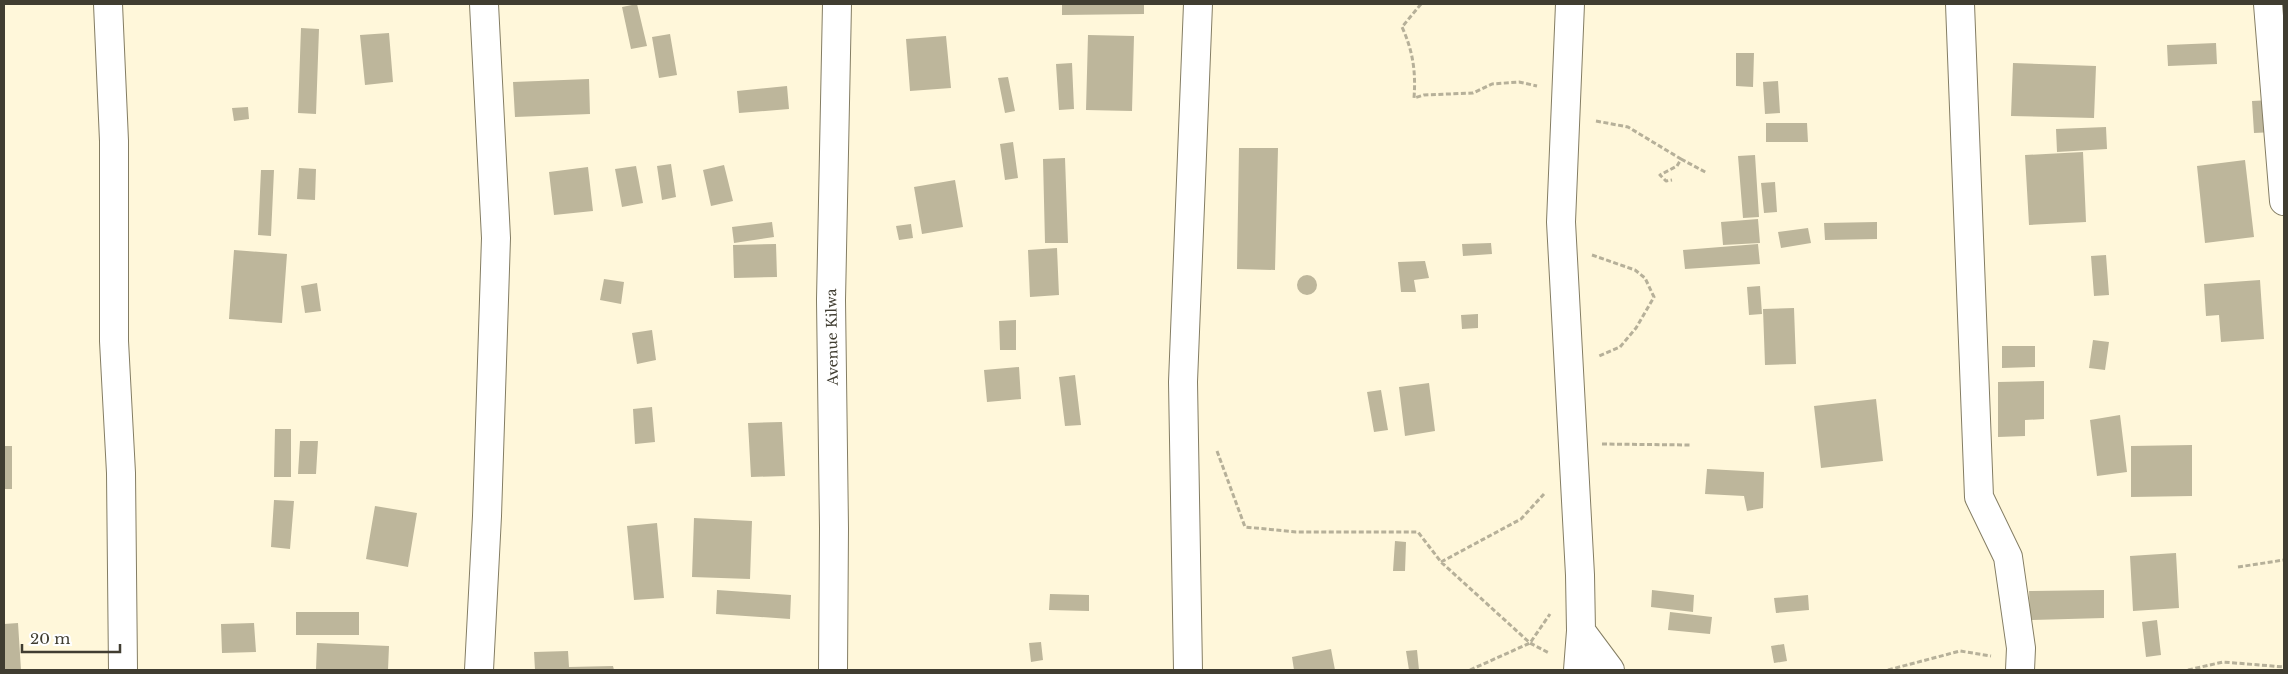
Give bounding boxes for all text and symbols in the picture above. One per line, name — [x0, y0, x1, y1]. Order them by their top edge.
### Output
street label: Avenue Kilwa — [822, 288, 842, 387]
scale bar — [22, 622, 120, 654]
text: 20 m — [30, 629, 70, 648]

